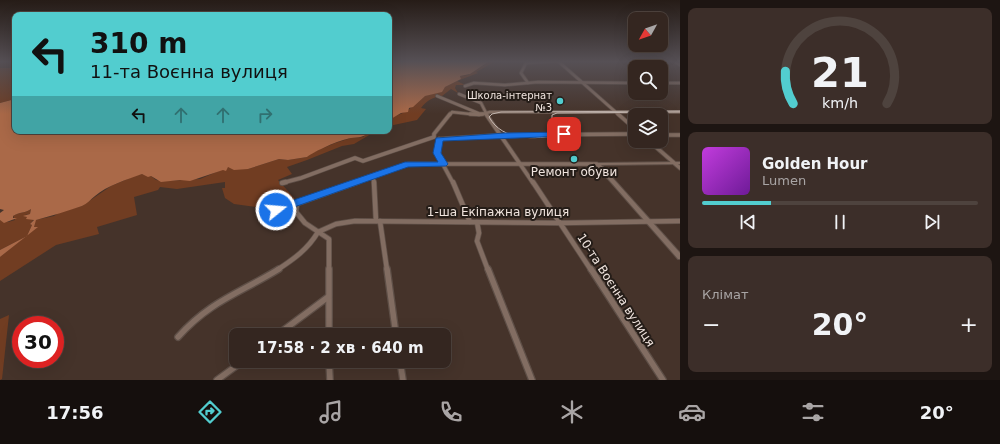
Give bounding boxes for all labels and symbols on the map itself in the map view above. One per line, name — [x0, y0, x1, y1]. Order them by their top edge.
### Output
north arrow — [628, 12, 668, 52]
place label: Школа-інтернат №3 — [467, 90, 552, 113]
marker: Школа-інтернат №3 — [555, 96, 565, 106]
pin — [547, 117, 581, 151]
marker: Ремонт обуви — [569, 154, 579, 164]
place label: Ремонт обуви — [531, 165, 617, 179]
position arrow — [255, 189, 297, 231]
street label: 1-ша Екіпажна вулиця — [427, 205, 569, 219]
street label: 10-та Воєнна вулиця — [574, 231, 658, 349]
speed limit sign: 30 — [12, 316, 64, 368]

